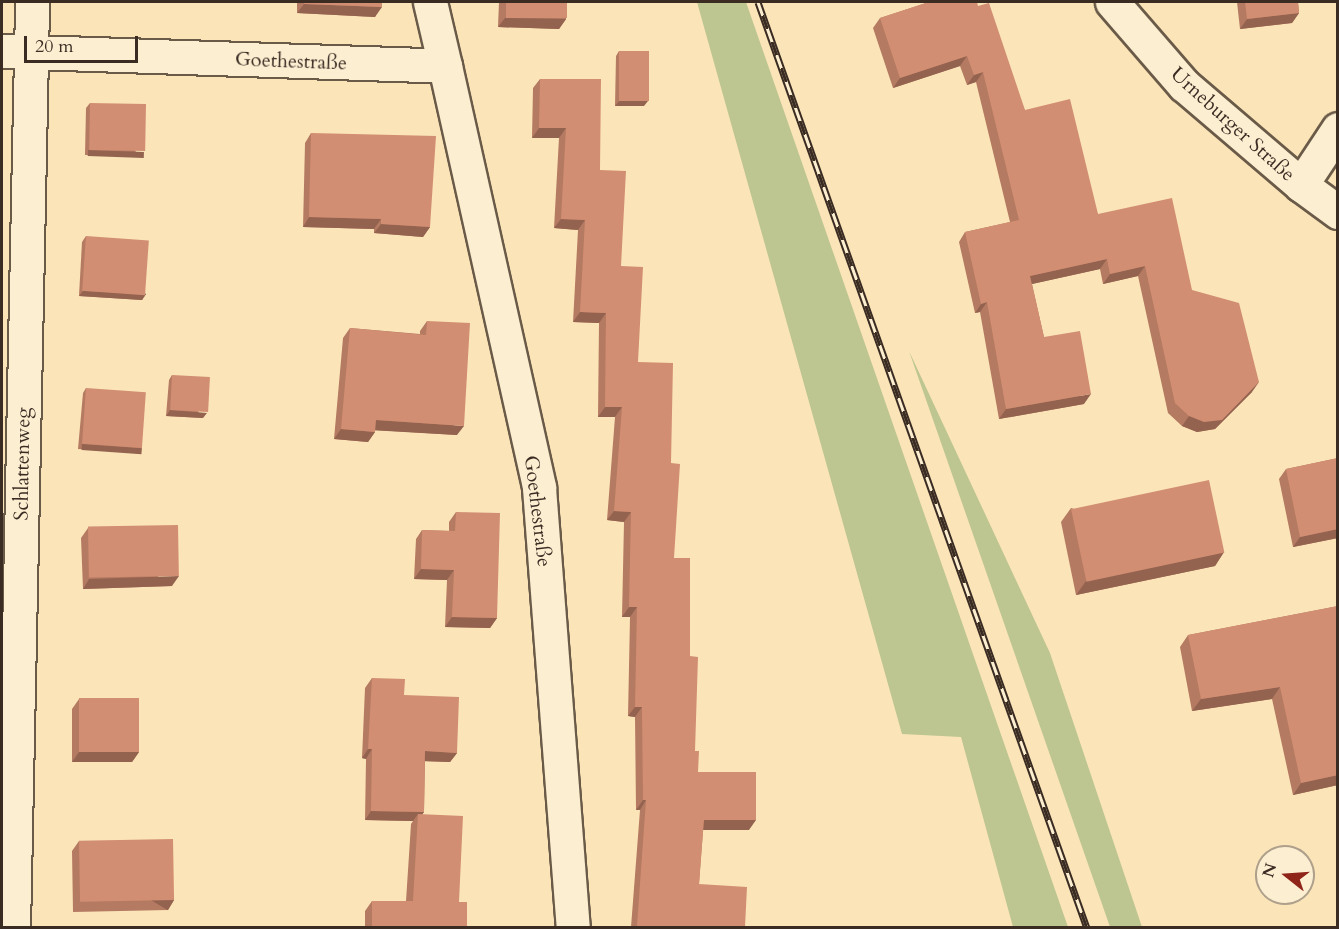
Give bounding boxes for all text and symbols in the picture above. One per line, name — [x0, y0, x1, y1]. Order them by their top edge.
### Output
scale bar — [27, 24, 141, 62]
text: 20 m — [35, 34, 74, 59]
street label: Goethestraße — [235, 47, 347, 75]
street label: Urneburger Straße — [1166, 62, 1300, 186]
street label: Schlattenweg — [9, 407, 35, 521]
street label: Goethestraße — [519, 454, 557, 568]
north arrow — [1255, 845, 1315, 905]
text: N — [1257, 860, 1282, 880]

